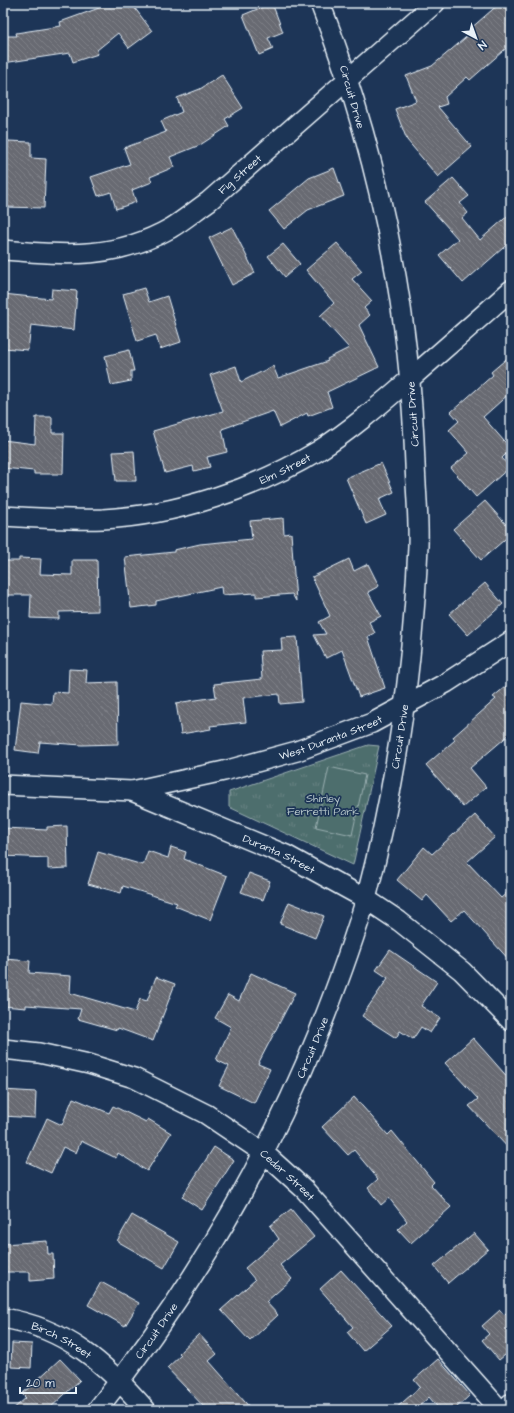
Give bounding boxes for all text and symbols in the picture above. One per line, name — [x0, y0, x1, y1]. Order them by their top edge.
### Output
north arrow — [456, 18, 496, 58]
text: N — [475, 37, 490, 53]
street label: Circuit Drive — [336, 64, 368, 130]
street label: Fig Street — [215, 151, 265, 197]
street label: Circuit Drive — [403, 381, 423, 447]
street label: Elm Street — [257, 449, 314, 488]
street label: Circuit Drive — [387, 703, 412, 770]
street label: West Duranta Street — [277, 711, 385, 763]
park label: Shirley Ferretti Park — [287, 791, 359, 819]
street label: Duranta Street — [241, 830, 318, 877]
street label: Circuit Drive — [293, 1015, 332, 1081]
street label: Cedar Street — [257, 1146, 319, 1204]
street label: Circuit Drive — [131, 1300, 181, 1362]
street label: Birch Street — [30, 1318, 95, 1362]
scale bar — [20, 1369, 76, 1395]
text: 20 m — [26, 1375, 55, 1392]

